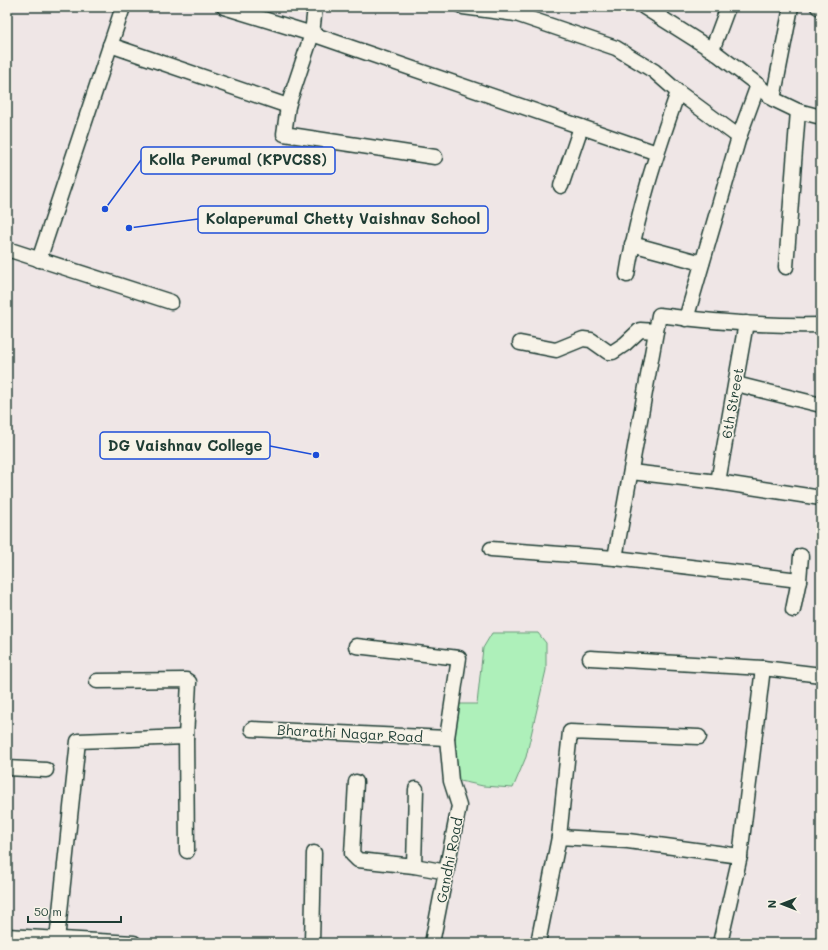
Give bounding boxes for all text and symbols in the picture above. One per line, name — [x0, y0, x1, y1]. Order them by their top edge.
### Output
callout: Kolla Perumal (KPVCSS) — [141, 147, 335, 174]
text: Kolla Perumal (KPVCSS) — [149, 149, 327, 169]
callout: Kolaperumal Chetty Vaishnav School — [198, 206, 488, 233]
text: Kolaperumal Chetty Vaishnav School — [206, 208, 480, 228]
street label: 6th Street — [716, 366, 748, 440]
callout: DG Vaishnav College — [100, 432, 270, 459]
text: DG Vaishnav College — [108, 435, 262, 455]
street label: Bharathi Nagar Road — [277, 720, 424, 746]
street label: Gandhi Road — [431, 815, 467, 905]
north arrow — [762, 884, 802, 924]
scale bar — [28, 898, 121, 924]
text: N — [764, 900, 779, 908]
text: 50 m — [34, 903, 62, 919]

